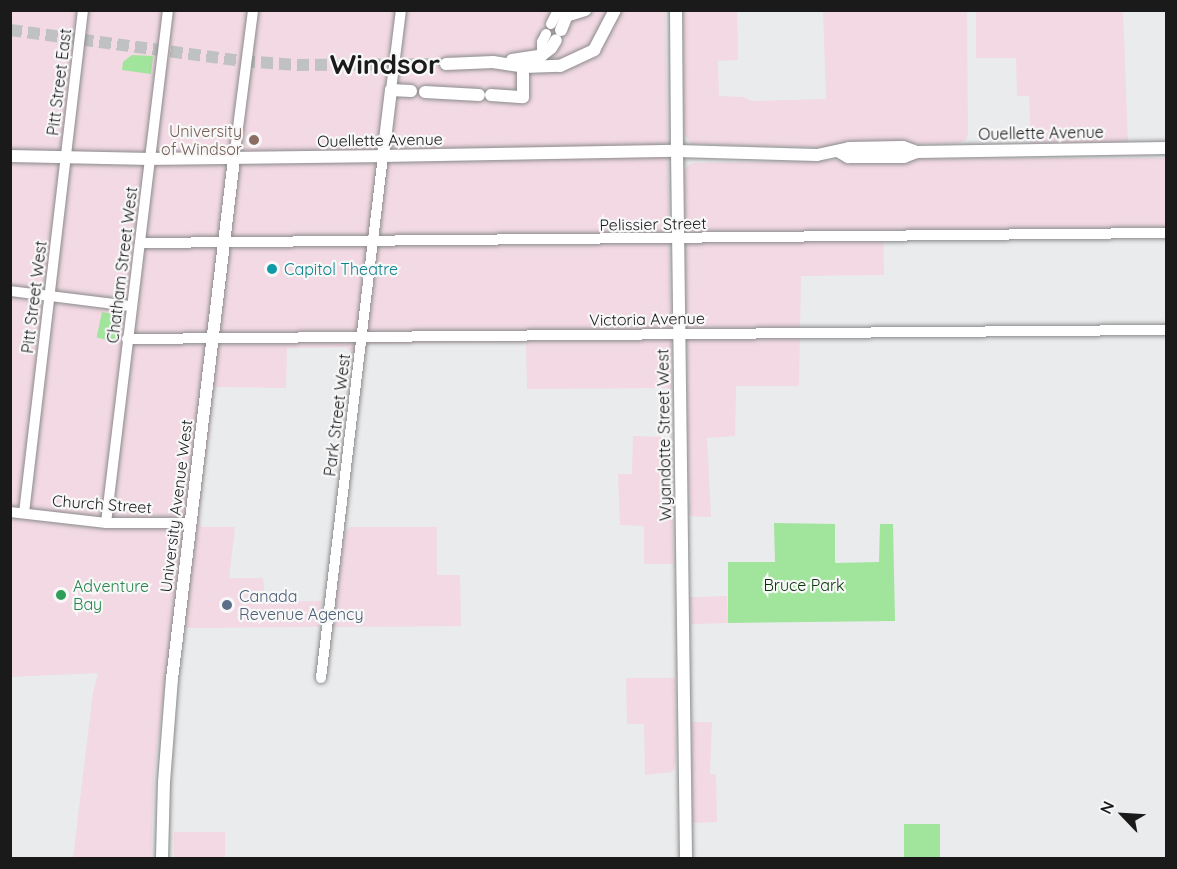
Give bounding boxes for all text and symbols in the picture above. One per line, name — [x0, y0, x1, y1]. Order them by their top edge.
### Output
street label: Pitt Street East — [43, 27, 75, 137]
district label: Windsor — [330, 47, 440, 81]
place label: University of Windsor — [161, 121, 242, 159]
street label: Ouellette Avenue — [978, 122, 1104, 144]
street label: Ouellette Avenue — [317, 129, 443, 151]
marker: University of Windsor — [247, 133, 261, 147]
street label: Chatham Street West — [103, 186, 141, 344]
street label: Pelissier Street — [599, 213, 707, 235]
street label: Pitt Street West — [18, 240, 50, 354]
place label: Capitol Theatre — [284, 259, 398, 279]
marker: Capitol Theatre — [265, 262, 279, 276]
street label: Victoria Avenue — [589, 308, 705, 330]
street label: Wyandotte Street West — [653, 349, 675, 521]
street label: Park Street West — [320, 353, 354, 477]
street label: University Avenue West — [156, 419, 196, 593]
street label: Church Street — [51, 491, 153, 517]
park label: Bruce Park — [763, 575, 845, 595]
place label: Adventure Bay — [73, 576, 149, 614]
place label: Canada Revenue Agency — [239, 586, 363, 624]
marker: Adventure Bay — [54, 588, 68, 602]
marker: Canada Revenue Agency — [220, 598, 234, 612]
north arrow — [1093, 785, 1153, 845]
text: N — [1095, 798, 1118, 817]

